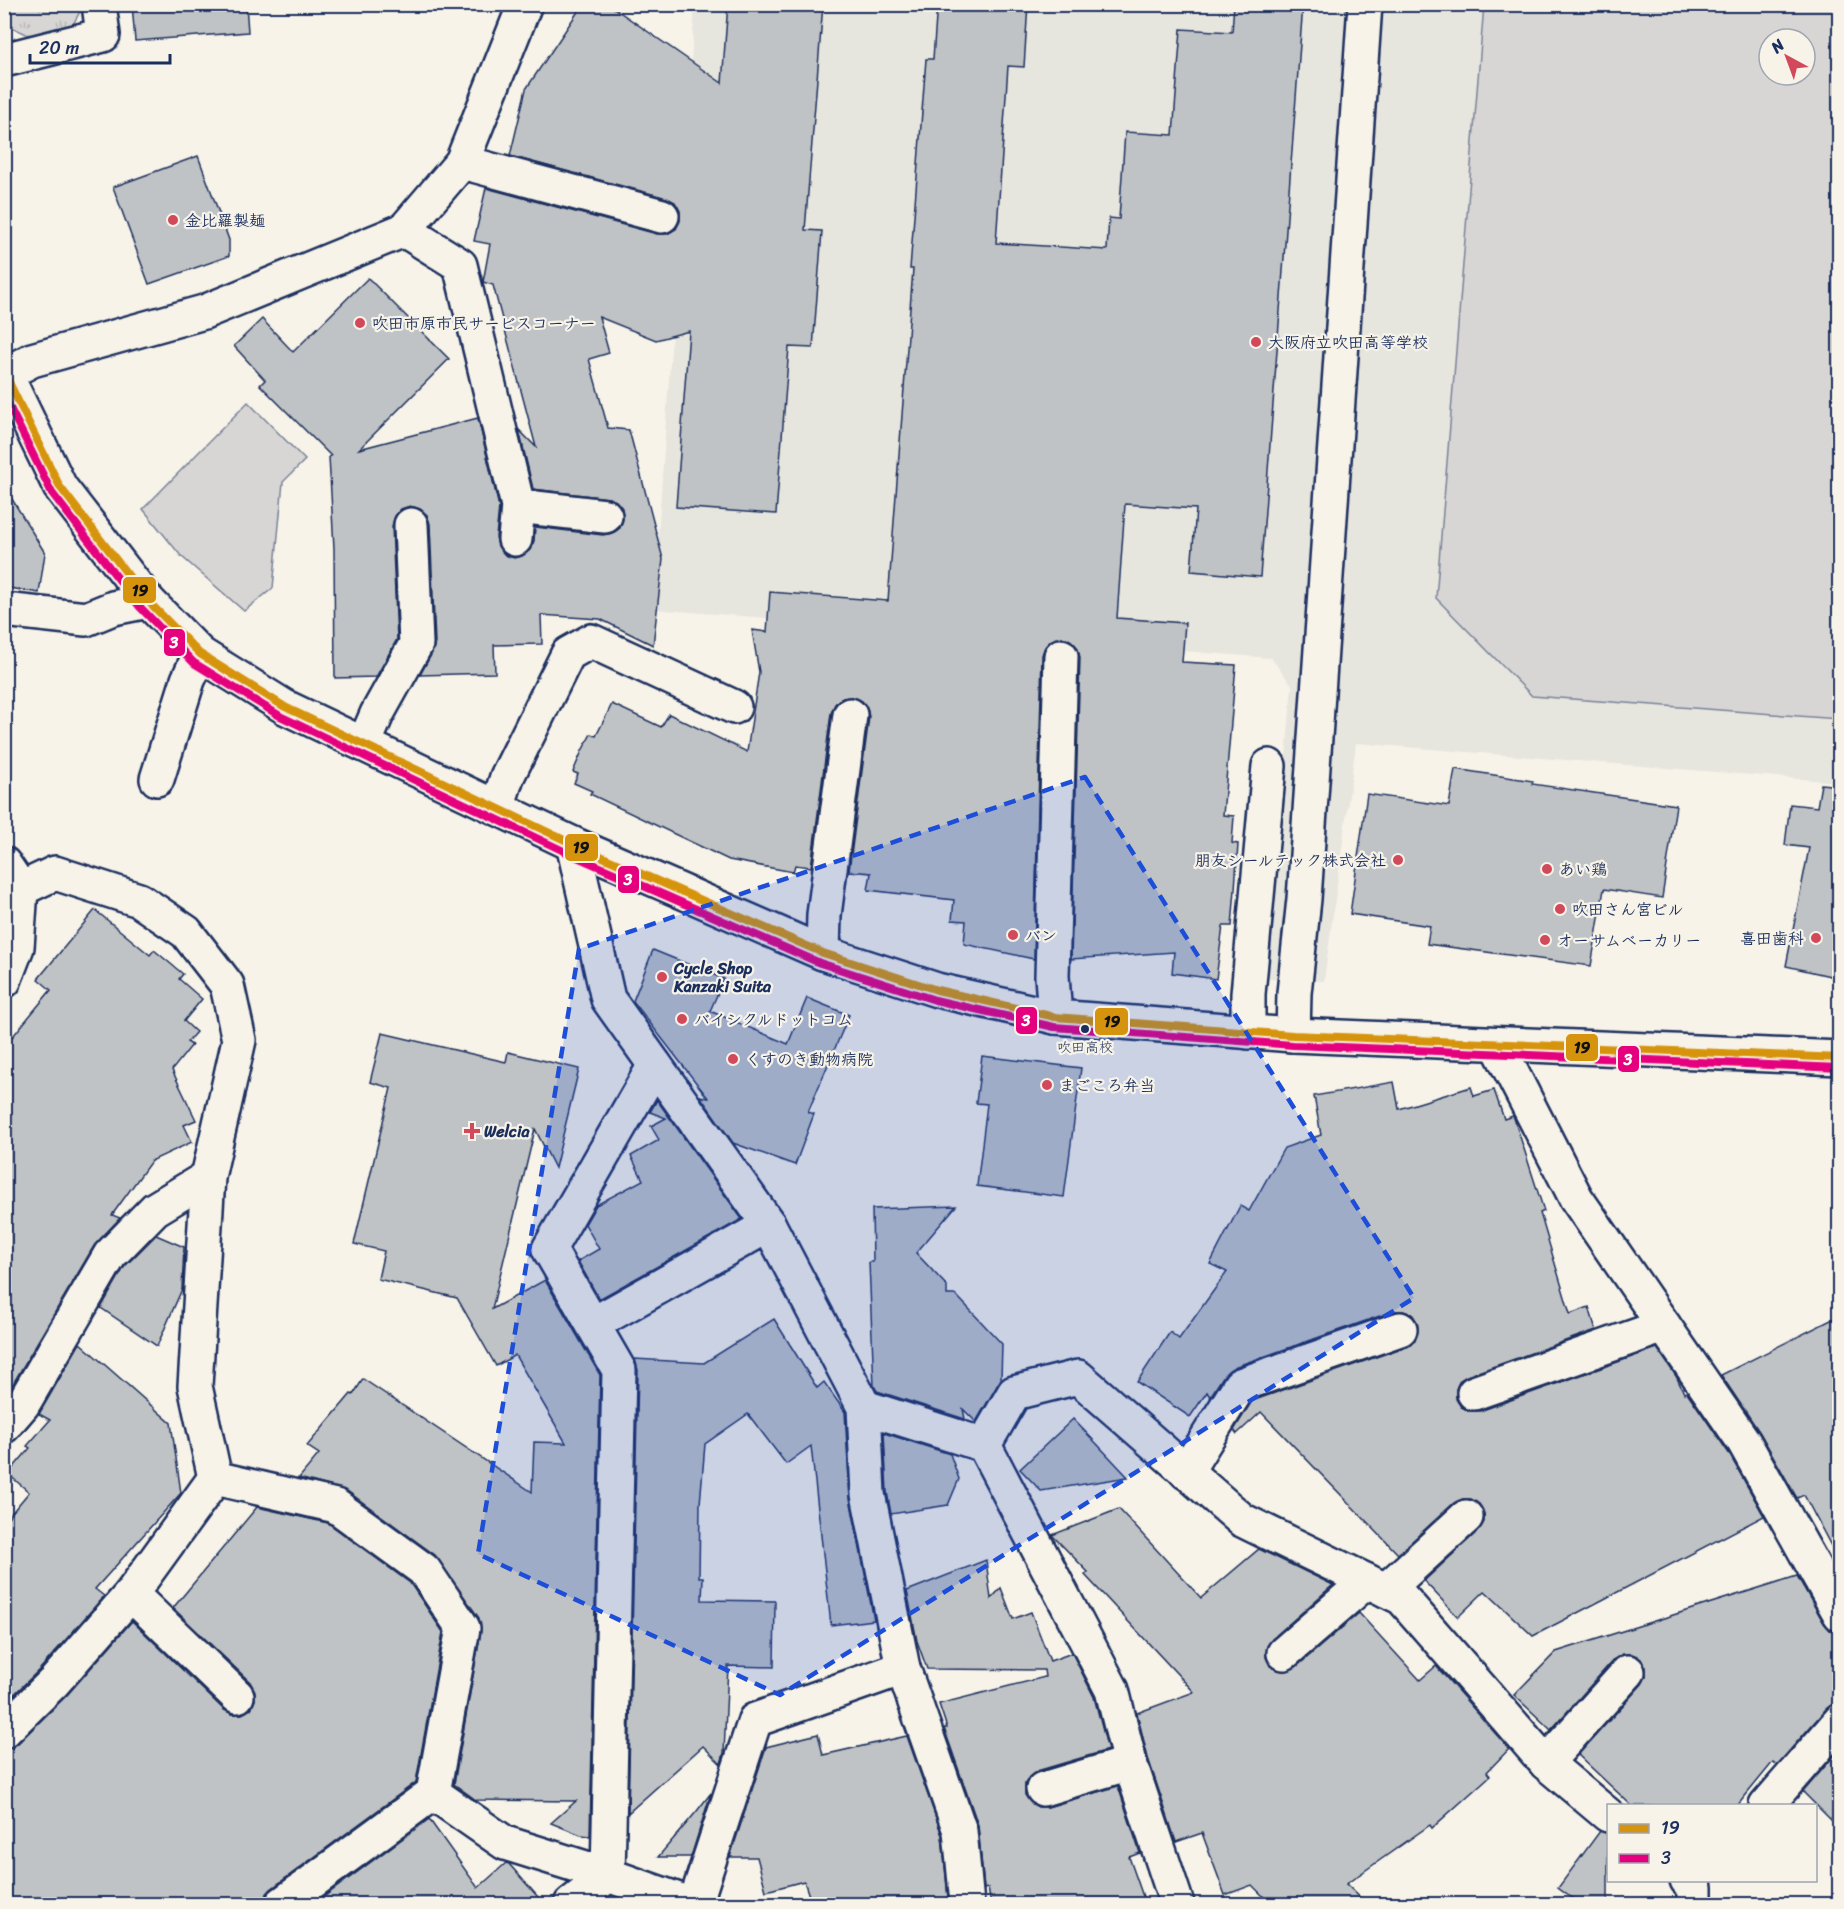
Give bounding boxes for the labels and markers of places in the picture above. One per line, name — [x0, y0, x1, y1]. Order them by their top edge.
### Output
place label: 金比羅製麺 — [185, 206, 265, 235]
marker: 金比羅製麺 — [166, 213, 180, 227]
place label: 吹田市原市民サービスコーナー — [372, 309, 596, 338]
marker: 吹田市原市民サービスコーナー — [353, 316, 367, 330]
place label: 大阪府立吹田高等学校 — [1268, 328, 1428, 357]
marker: 大阪府立吹田高等学校 — [1249, 335, 1263, 349]
place label: 朋友シールテック株式会社 — [1195, 846, 1386, 875]
marker: 朋友シールテック株式会社 — [1391, 853, 1405, 867]
place label: あい鶏 — [1559, 855, 1607, 884]
marker: あい鶏 — [1540, 862, 1554, 876]
place label: 吹田さん宮ビル — [1572, 895, 1684, 924]
marker: 吹田さん宮ビル — [1553, 902, 1567, 916]
place label: バン — [1025, 921, 1057, 950]
place label: 喜田歯科 — [1740, 924, 1804, 953]
place label: オーサムベーカリー — [1557, 926, 1701, 955]
marker: バン — [1006, 928, 1020, 942]
marker: 喜田歯科 — [1809, 931, 1823, 945]
marker: オーサムベーカリー — [1538, 933, 1552, 947]
place label: Cycle Shop Kanzaki Suita — [673, 954, 772, 1001]
marker: Cycle Shop Kanzaki Suita — [655, 970, 669, 984]
place label: バイシクルドットコム — [694, 1005, 853, 1034]
marker: バイシクルドットコム — [675, 1012, 689, 1026]
marker: 吹田高校 — [1079, 1023, 1091, 1035]
place label: 吹田高校 — [1057, 1035, 1113, 1060]
place label: くすのき動物病院 — [745, 1045, 873, 1074]
marker: くすのき動物病院 — [726, 1052, 740, 1066]
place label: まごころ弁当 — [1059, 1071, 1155, 1100]
marker: まごころ弁当 — [1040, 1078, 1054, 1092]
place label: Welcia — [484, 1117, 531, 1146]
marker: Welcia — [465, 1124, 479, 1138]

